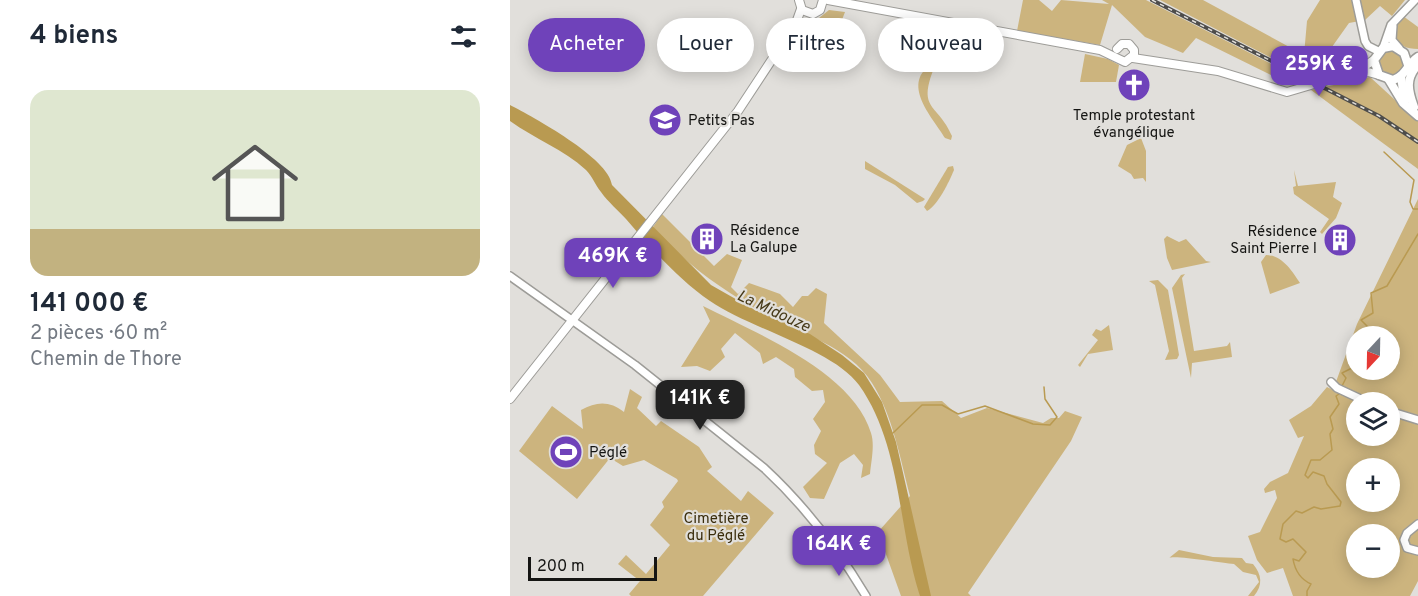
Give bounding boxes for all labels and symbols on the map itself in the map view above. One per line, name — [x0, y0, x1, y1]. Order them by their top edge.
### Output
pin: 259K € — [1270, 46, 1368, 97]
church icon: Temple protestant évangélique — [1116, 67, 1152, 103]
school or university icon: Petits Pas — [647, 102, 683, 138]
place label: Temple protestant évangélique — [1073, 107, 1195, 143]
place label: Petits Pas — [688, 112, 755, 131]
building icon: Résidence La Galupe — [689, 221, 725, 257]
place label: Résidence La Galupe — [730, 222, 800, 258]
building icon: Résidence Saint Pierre I — [1322, 222, 1358, 258]
place label: Résidence Saint Pierre I — [1230, 223, 1317, 259]
pin: 469K € — [564, 238, 662, 289]
water label: La Midouze — [733, 286, 814, 338]
north arrow — [1346, 326, 1400, 380]
pin: 141K € — [651, 380, 749, 431]
sports icon: Péglé — [548, 434, 584, 470]
place label: Péglé — [589, 444, 627, 463]
park label: Cimetière du Péglé — [683, 510, 749, 546]
pin: 164K € — [790, 526, 888, 577]
scale bar — [528, 554, 657, 582]

